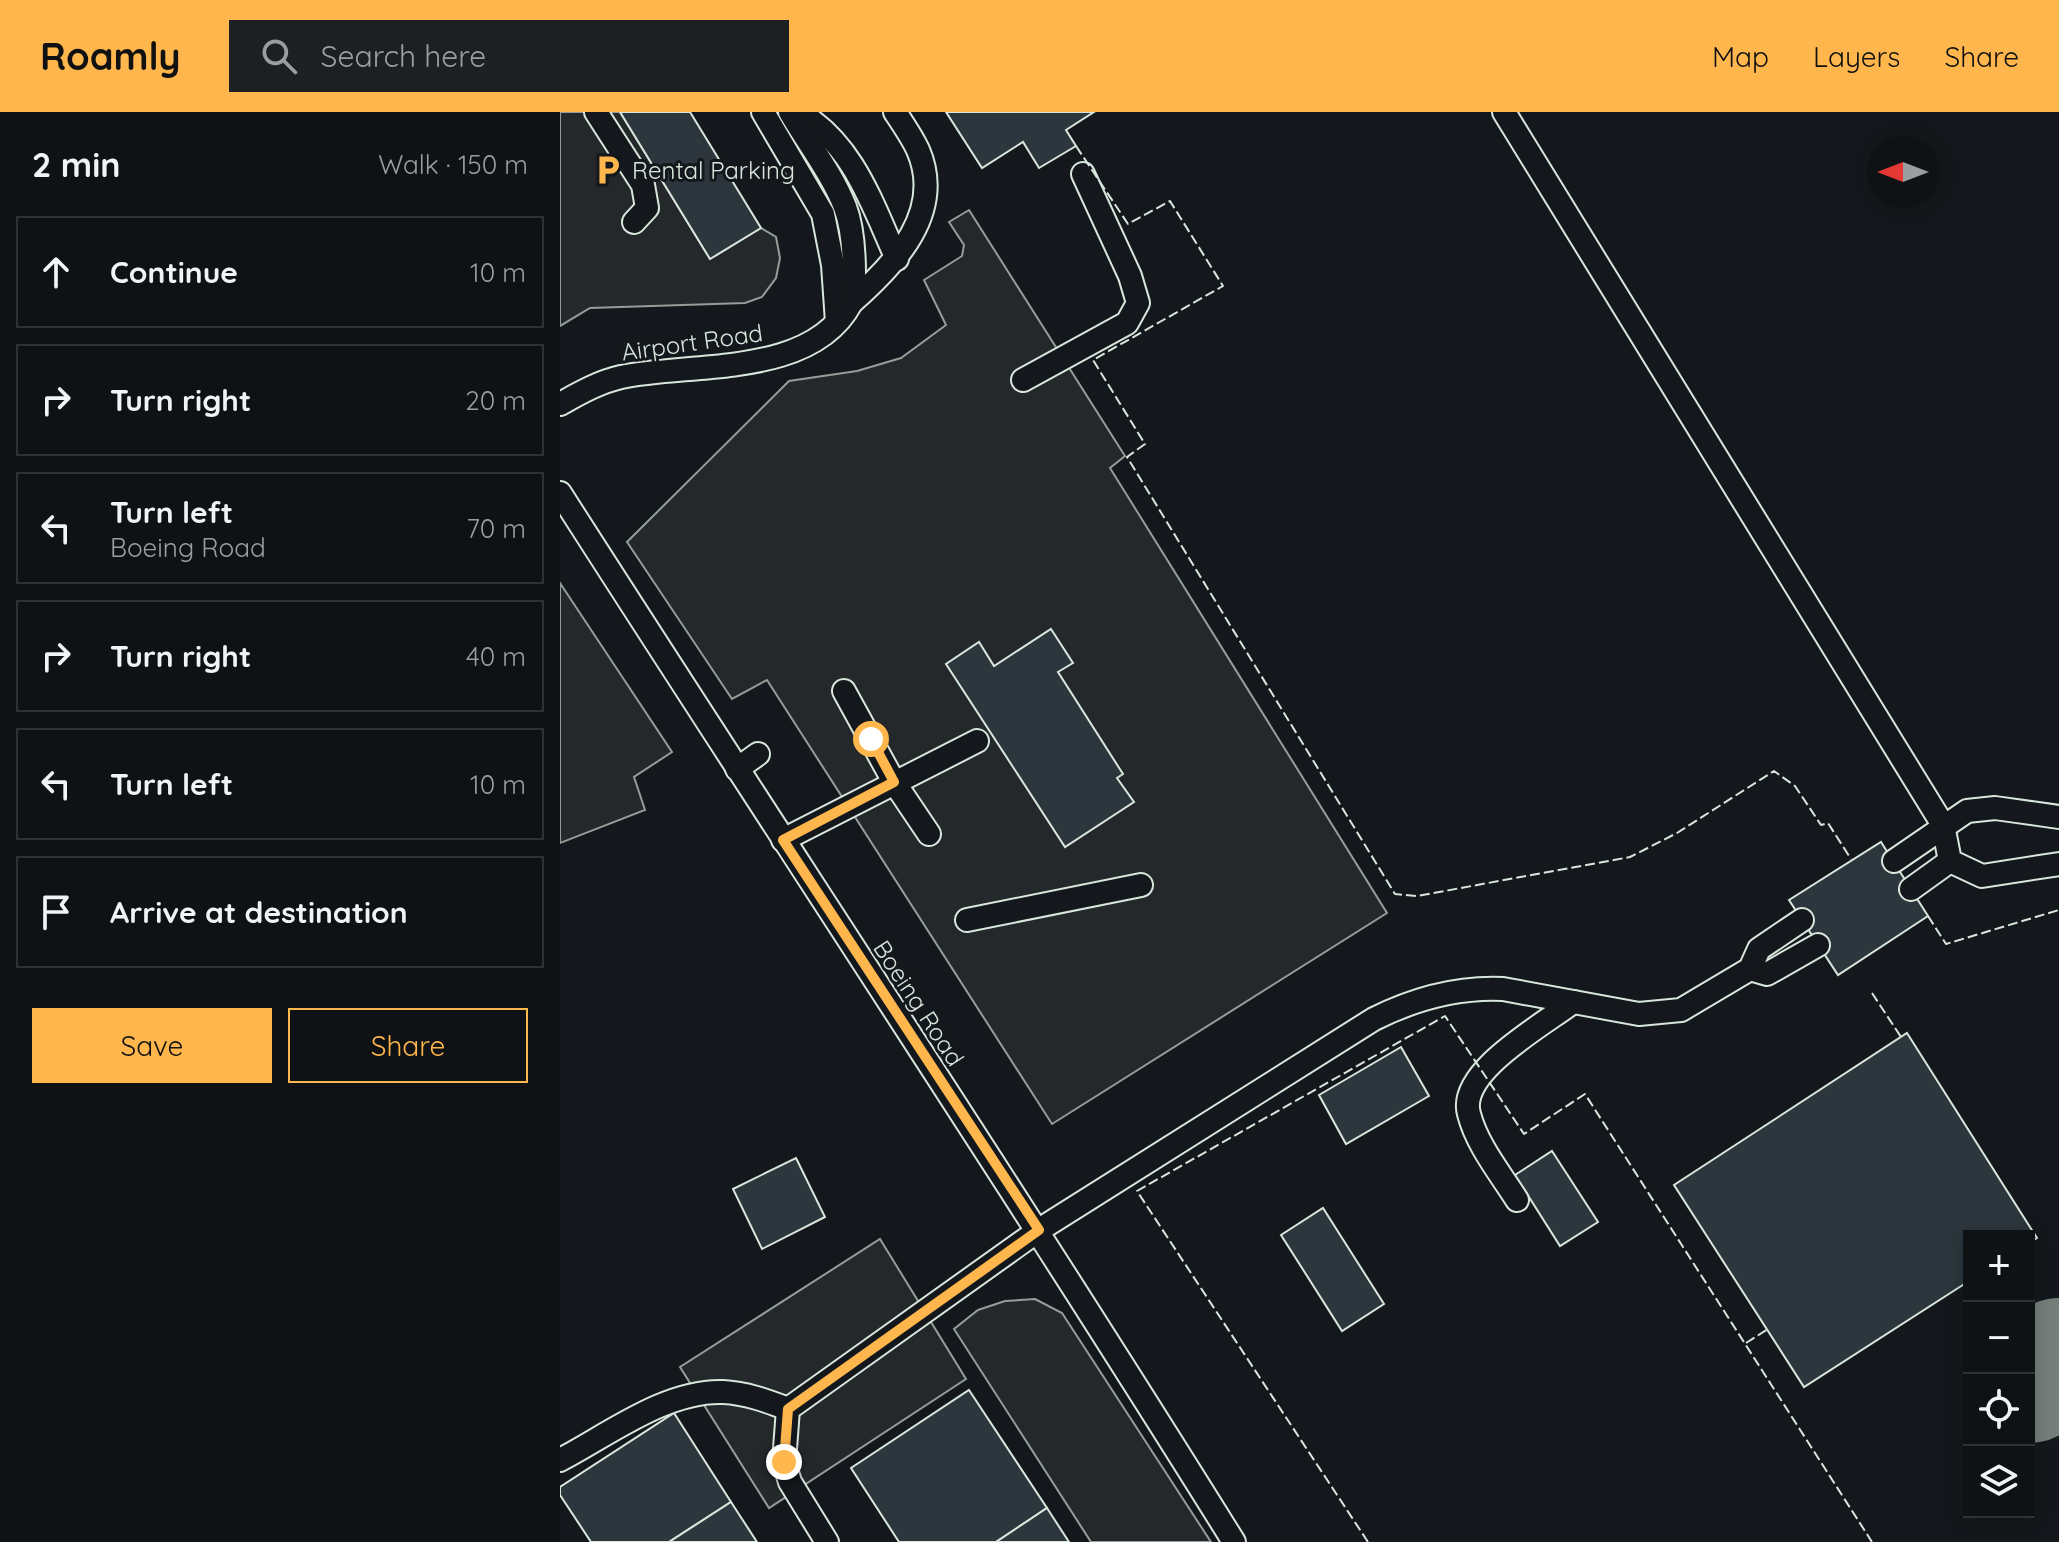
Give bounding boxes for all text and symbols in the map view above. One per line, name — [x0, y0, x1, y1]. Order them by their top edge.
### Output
search box — [229, 20, 789, 92]
text: Roamly — [40, 32, 181, 80]
icon: search — [257, 34, 301, 78]
text: Search here — [321, 37, 486, 75]
text: Map — [1712, 39, 1769, 74]
text: Layers — [1813, 39, 1900, 74]
text: Share — [1944, 39, 2019, 74]
north arrow — [1867, 136, 1939, 208]
text: 2 min — [32, 143, 121, 186]
text: Walk · 150 m — [378, 148, 528, 181]
parking icon: Rental Parking — [591, 153, 625, 187]
place label: Rental Parking — [632, 155, 795, 185]
icon: ahead — [34, 250, 78, 294]
text: Continue — [110, 253, 238, 291]
text: 10 m — [470, 256, 526, 289]
street label: Airport Road — [619, 317, 765, 367]
icon: right — [34, 378, 78, 422]
text: Turn right — [110, 381, 251, 419]
text: 20 m — [465, 384, 526, 417]
text: Turn left — [110, 493, 233, 531]
icon: left — [34, 506, 78, 550]
text: 70 m — [466, 512, 526, 545]
text: Boeing Road — [110, 531, 266, 564]
icon: right — [34, 634, 78, 678]
text: Turn right — [110, 637, 251, 675]
text: 40 m — [466, 640, 526, 673]
route start — [853, 721, 889, 757]
icon: left — [34, 762, 78, 806]
text: Turn left — [110, 765, 233, 803]
text: 10 m — [470, 768, 526, 801]
icon: arrive — [34, 890, 78, 934]
text: Arrive at destination — [110, 893, 408, 931]
street label: Boeing Road — [867, 935, 971, 1071]
button: Save — [32, 1008, 272, 1083]
button: Share — [288, 1008, 528, 1083]
map controls — [1963, 1230, 2035, 1518]
button: + — [1963, 1230, 2035, 1302]
button: − — [1963, 1302, 2035, 1374]
button: locate — [1963, 1374, 2035, 1446]
route end — [766, 1444, 802, 1480]
button: layers — [1963, 1446, 2035, 1518]

